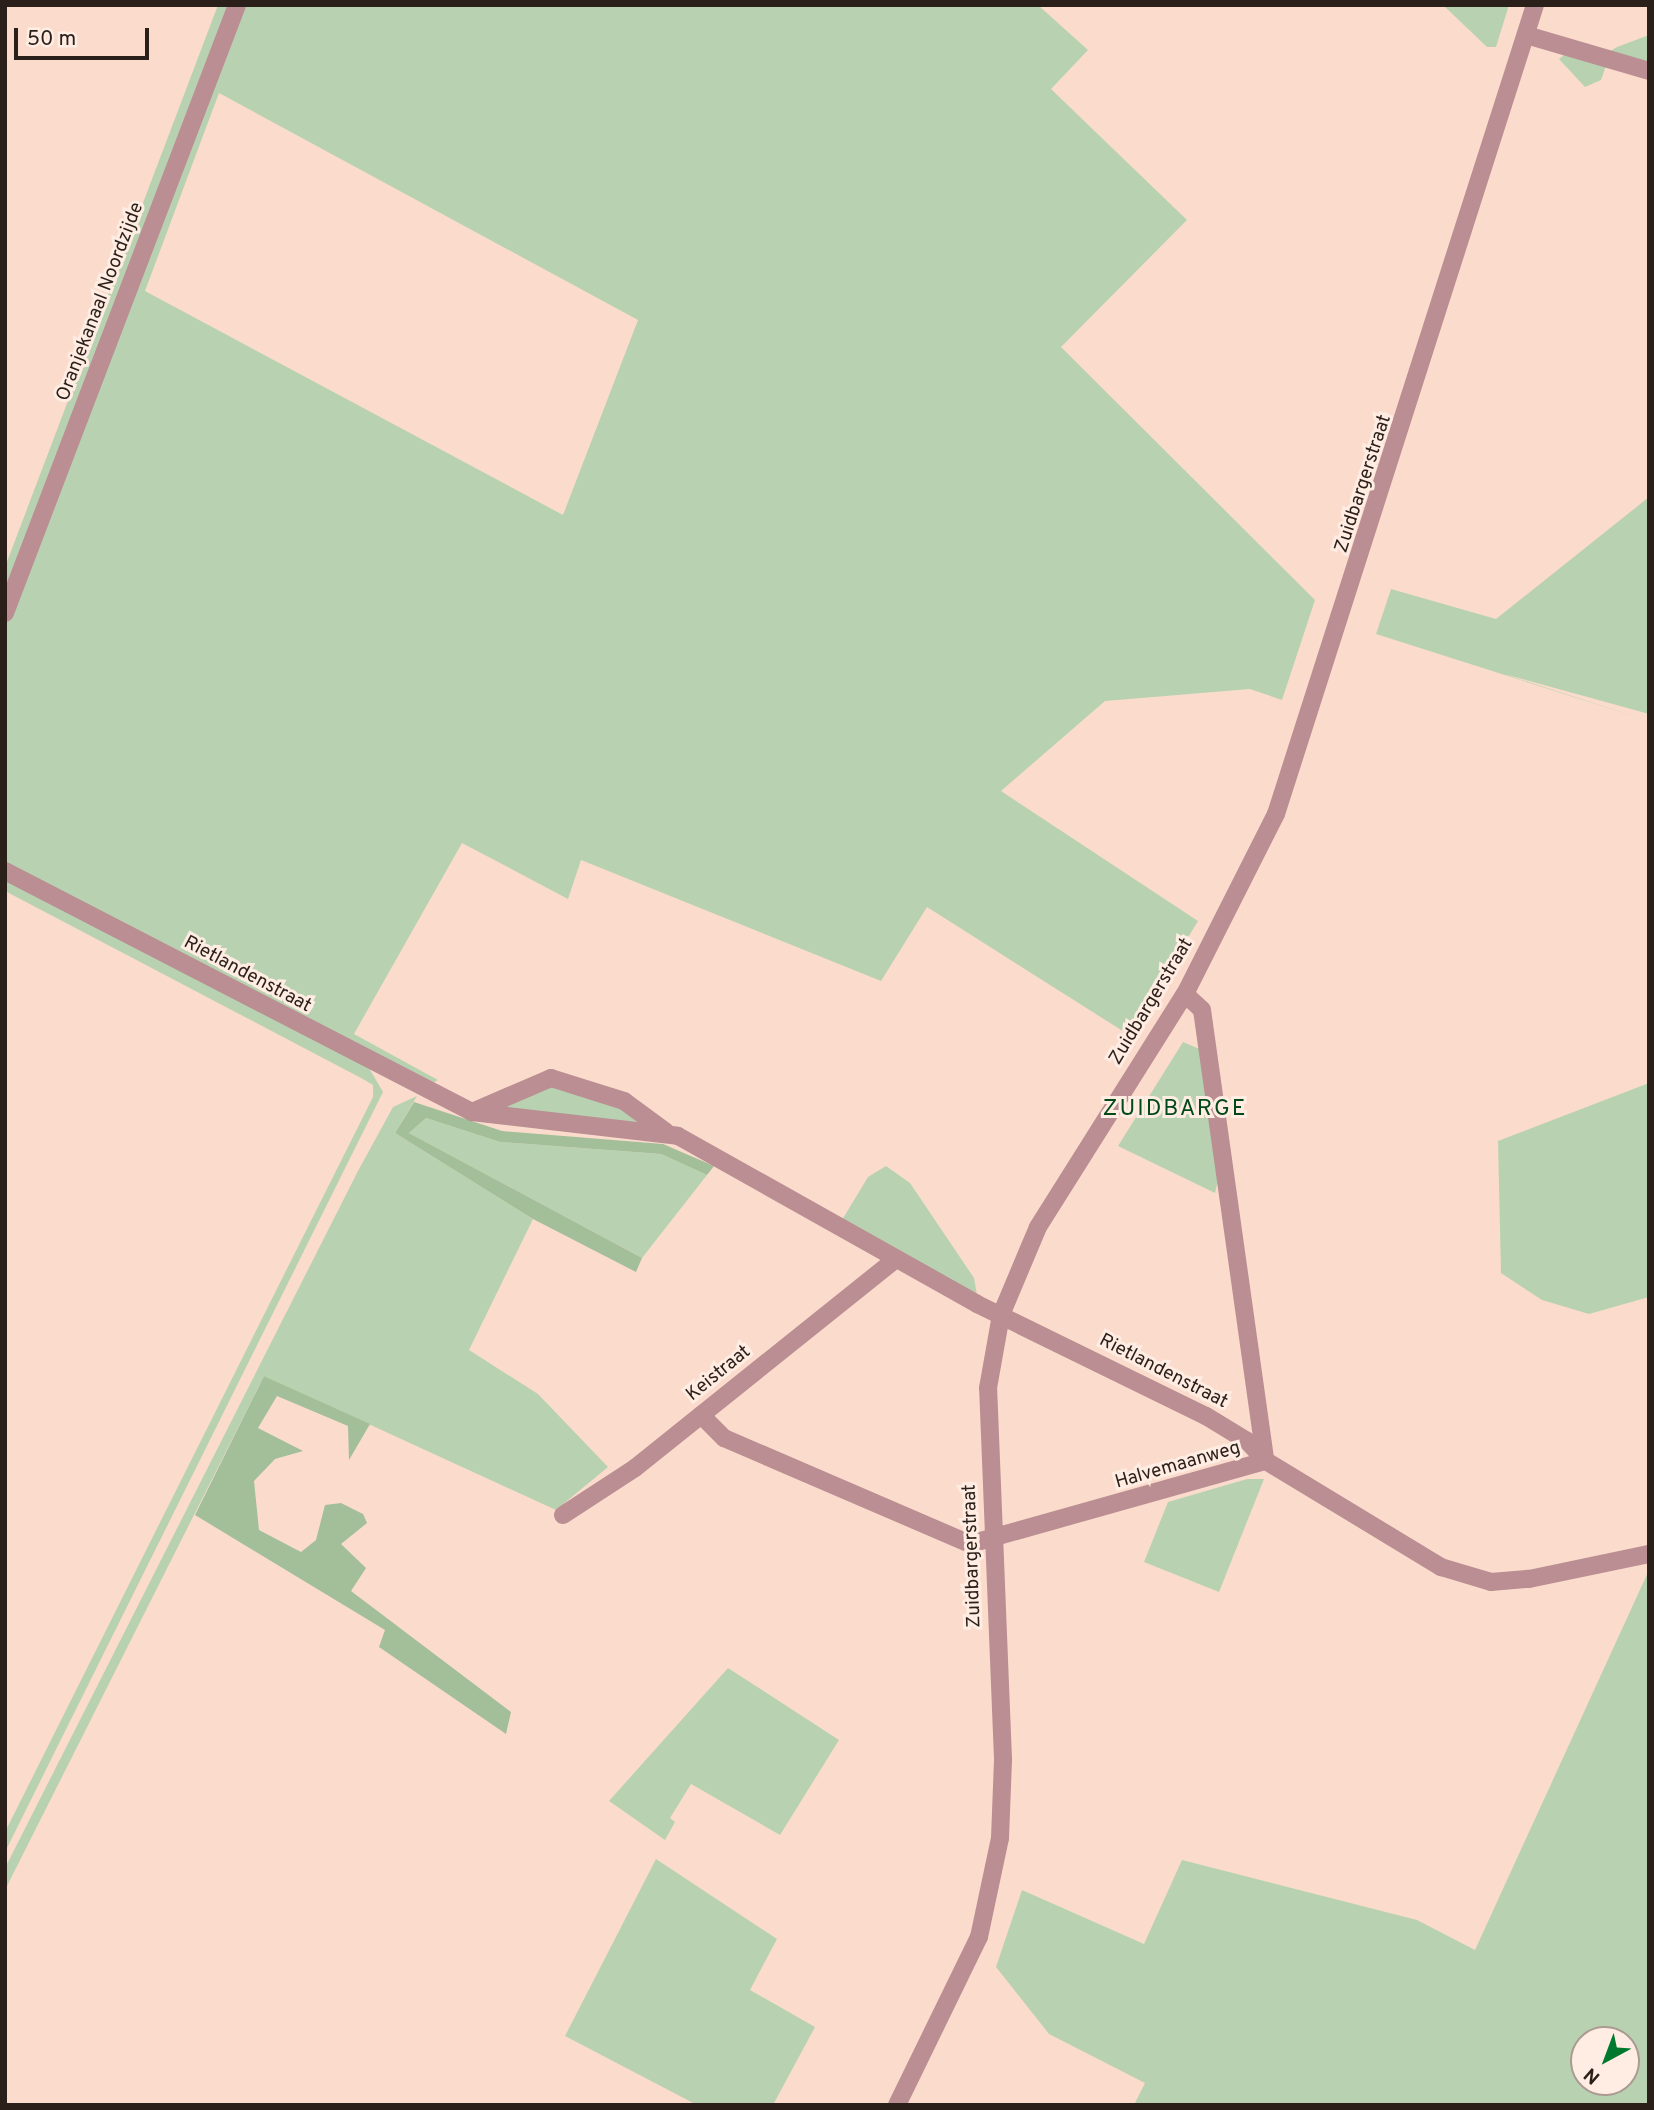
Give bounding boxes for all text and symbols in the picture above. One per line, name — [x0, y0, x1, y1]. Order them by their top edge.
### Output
scale bar — [18, 14, 152, 58]
text: 50 m — [27, 26, 76, 53]
street label: Oranjekanaal Noordzijde — [53, 199, 149, 405]
street label: Zuidbargerstraat — [1331, 412, 1397, 556]
street label: Rietlandenstraat — [179, 932, 315, 1018]
street label: Zuidbargerstraat — [1105, 934, 1199, 1070]
district label: ZUIDBARGE — [1104, 1096, 1246, 1124]
street label: Rietlandenstraat — [1095, 1330, 1231, 1414]
street label: Keistraat — [682, 1341, 756, 1407]
street label: Halvemaanweg — [1113, 1437, 1243, 1495]
street label: Zuidbargerstraat — [959, 1484, 987, 1628]
north arrow — [1570, 2026, 1640, 2096]
text: N — [1580, 2062, 1606, 2089]

